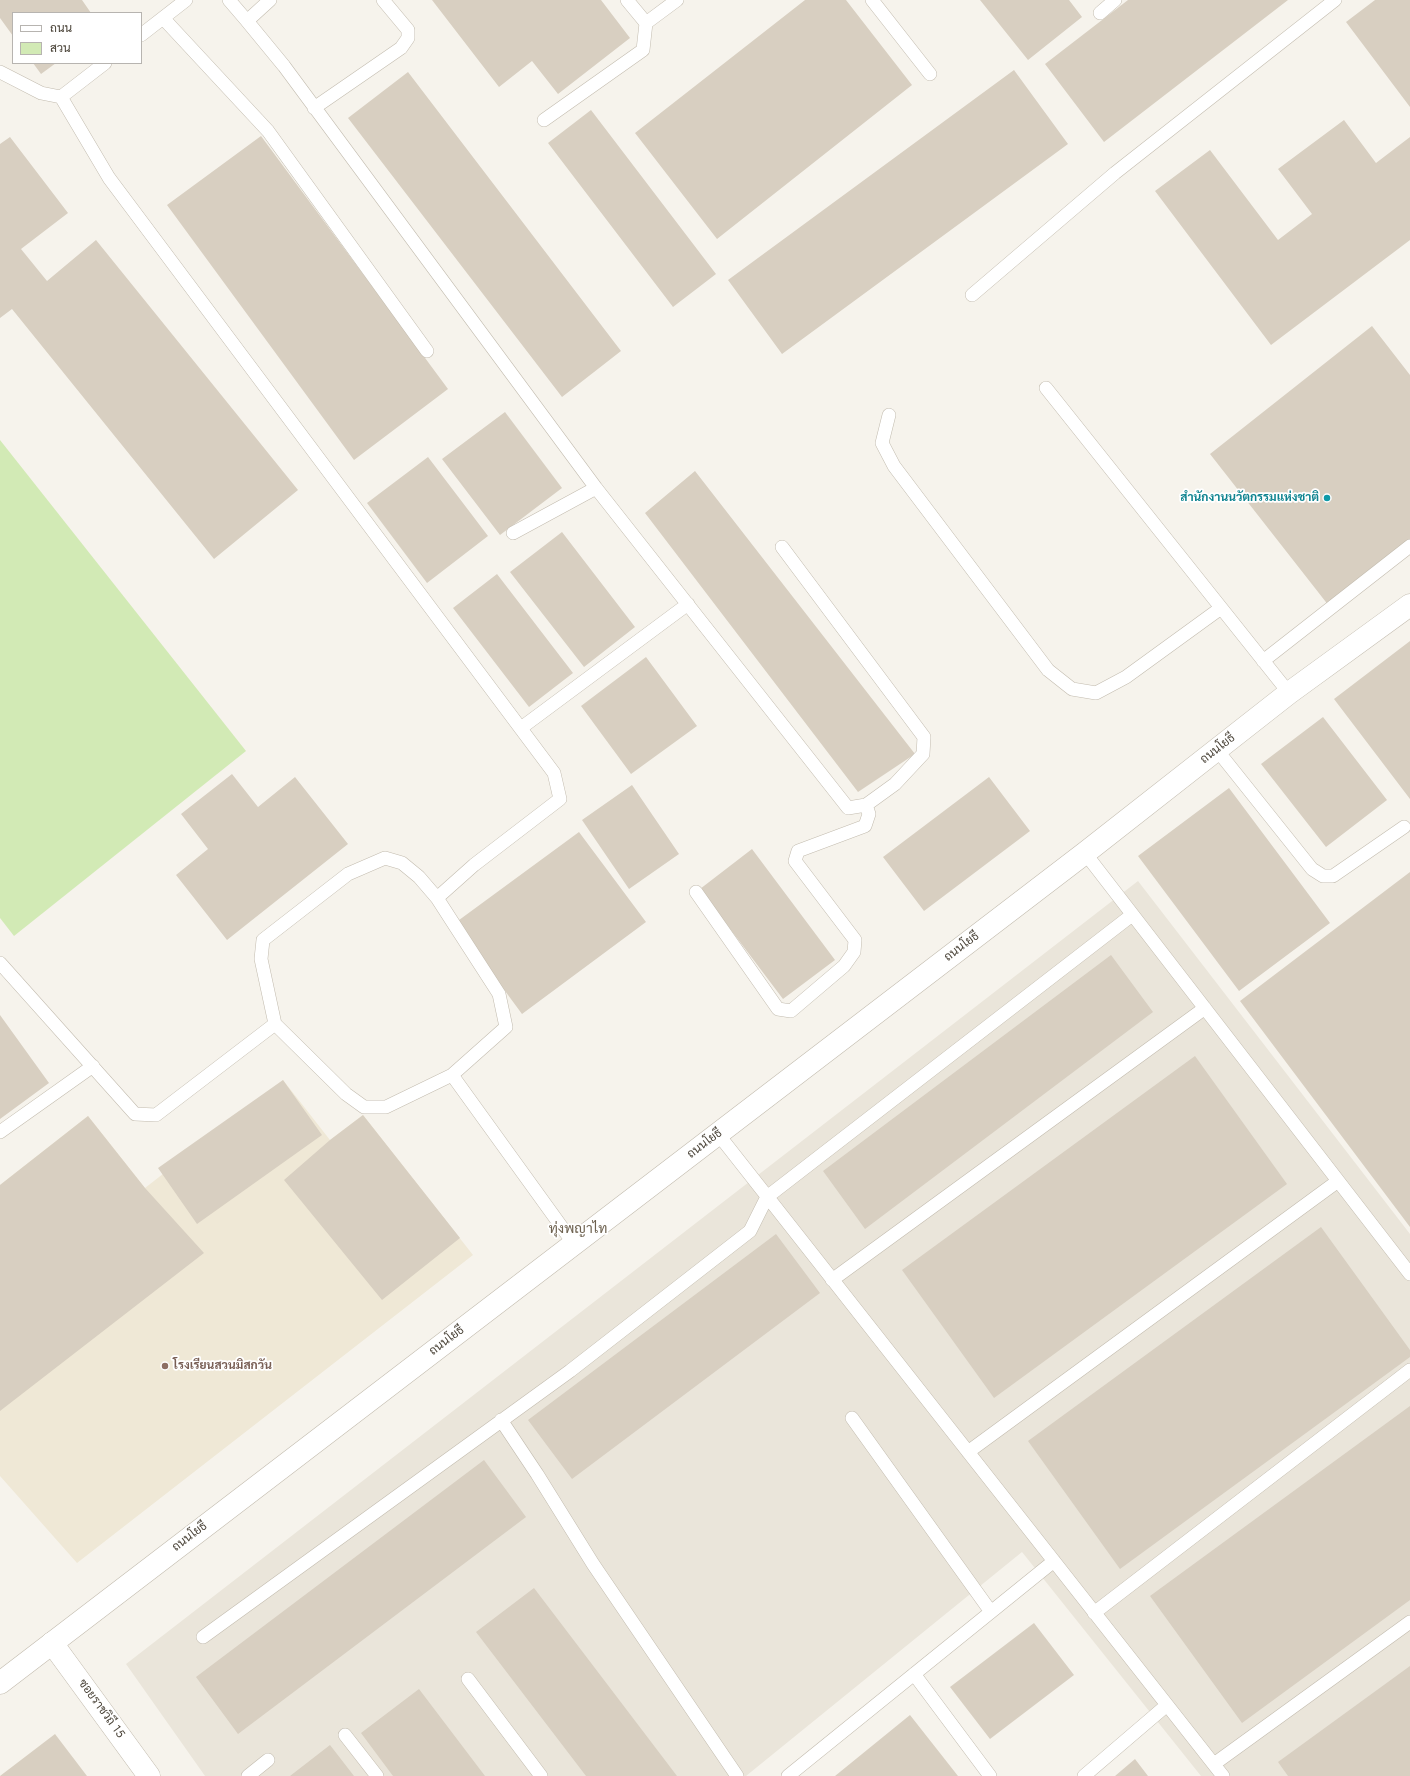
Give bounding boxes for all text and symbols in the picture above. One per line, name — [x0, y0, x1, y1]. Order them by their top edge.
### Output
legend — [12, 12, 142, 64]
text: ถนน — [50, 19, 72, 37]
text: สวน — [50, 39, 71, 57]
place label: สำนักงานนวัตกรรมแห่งชาติ — [1180, 491, 1319, 505]
marker: สำนักงานนวัตกรรมแห่งชาติ — [1322, 493, 1332, 503]
street label: ถนนโยธี — [1198, 731, 1238, 767]
street label: ถนนโยธี — [942, 929, 982, 965]
street label: ถนนโยธี — [685, 1126, 725, 1162]
district label: ทุ่งพญาไท — [549, 1222, 607, 1238]
street label: ถนนโยธี — [427, 1323, 467, 1359]
place label: โรงเรียนสวนมิสกวัน — [173, 1359, 272, 1373]
marker: โรงเรียนสวนมิสกวัน — [160, 1361, 170, 1371]
street label: ถนนโยธี — [170, 1519, 210, 1555]
street label: ซอยราชวิถี 15 — [75, 1677, 127, 1741]

